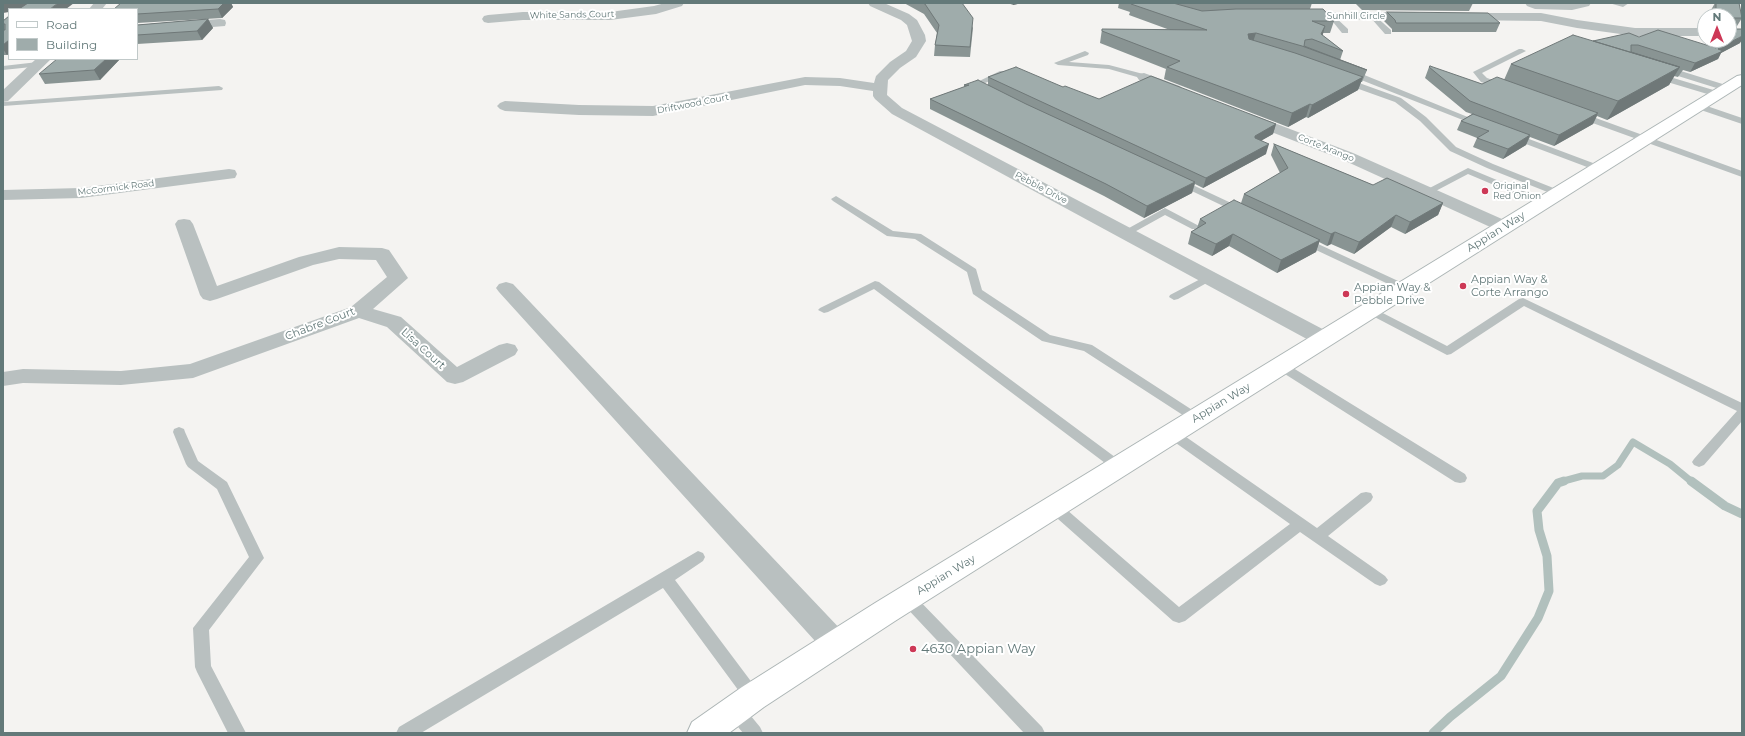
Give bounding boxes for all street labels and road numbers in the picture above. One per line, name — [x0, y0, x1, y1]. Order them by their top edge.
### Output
street label: White Sands Court — [530, 9, 614, 21]
street label: Sunhill Circle — [1327, 11, 1385, 21]
street label: Driftwood Court — [656, 92, 730, 116]
street label: Corte Arango — [1296, 132, 1356, 164]
street label: Pebble Drive — [1013, 170, 1069, 206]
street label: McCormick Road — [77, 178, 155, 198]
street label: Appian Way — [1464, 209, 1528, 255]
street label: Chabre Court — [283, 305, 357, 343]
street label: Lisa Court — [398, 326, 448, 372]
street label: Appian Way — [1189, 380, 1253, 426]
street label: Appian Way — [914, 552, 978, 598]

